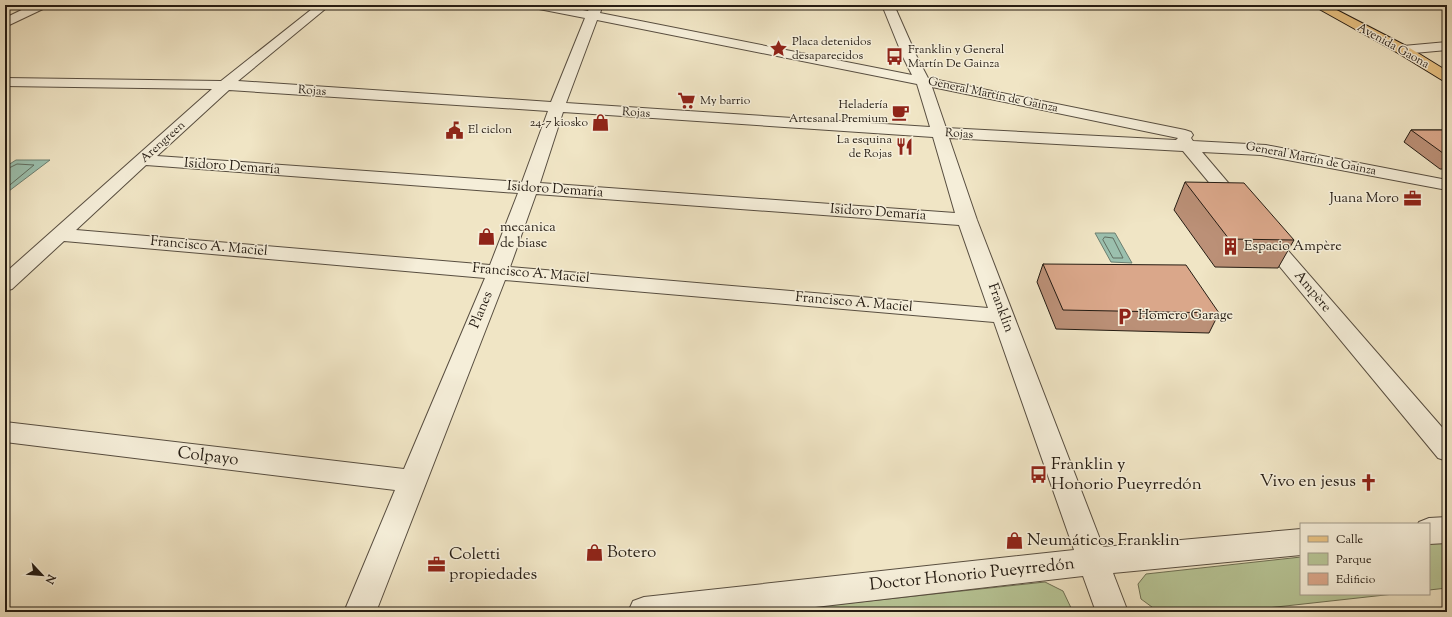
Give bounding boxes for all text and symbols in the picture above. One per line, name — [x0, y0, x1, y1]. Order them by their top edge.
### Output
street label: Avenida Gaona — [1354, 19, 1433, 74]
place label: Placa detenidos desaparecidos — [792, 33, 872, 65]
place icon: Placa detenidos desaparecidos — [769, 39, 789, 59]
place label: Franklin y General Martín De Gainza — [908, 41, 1005, 73]
bus stop icon: Franklin y General Martín De Gainza — [885, 47, 905, 67]
street label: General Martín de Gainza — [926, 72, 1060, 118]
street label: Rojas — [297, 81, 327, 101]
supermarket icon: My barrio — [677, 91, 697, 111]
place label: My barrio — [700, 92, 751, 110]
place label: Heladería Artesanal Premium — [789, 96, 888, 128]
cafe icon: Heladería Artesanal Premium — [891, 102, 911, 122]
street label: Rojas — [621, 103, 651, 123]
shop icon: 24-7 kiosko — [591, 113, 611, 133]
place label: 24-7 kiosko — [530, 114, 588, 132]
street label: Arengreen — [136, 117, 190, 167]
public building icon: El ciclon — [445, 120, 465, 140]
place label: El ciclon — [468, 121, 512, 139]
street label: Rojas — [944, 124, 974, 144]
place label: La esquina de Rojas — [837, 131, 892, 163]
restaurant icon: La esquina de Rojas — [895, 137, 915, 157]
street label: General Martín de Gainza — [1244, 138, 1378, 181]
street label: Isidoro Demaría — [183, 154, 281, 180]
street label: Isidoro Demaría — [506, 177, 604, 203]
place label: Juana Moro — [1328, 189, 1399, 209]
office icon: Juana Moro — [1402, 189, 1422, 209]
street label: Isidoro Demaría — [829, 200, 927, 226]
place label: mecanica de biase — [500, 218, 556, 254]
shop icon: mecanica de biase — [477, 226, 497, 246]
street label: Francisco A. Maciel — [149, 232, 269, 262]
building icon: Espacio Ampère — [1221, 237, 1241, 257]
place label: Espacio Ampère — [1244, 237, 1342, 257]
street label: Francisco A. Maciel — [471, 259, 591, 289]
street label: Ampère — [1289, 267, 1335, 317]
street label: Franklin — [982, 280, 1018, 336]
street label: Planes — [466, 288, 498, 332]
street label: Francisco A. Maciel — [794, 288, 914, 318]
parking icon: Homero Garage — [1115, 306, 1135, 326]
place label: Homero Garage — [1138, 306, 1233, 326]
street label: Colpayo — [176, 441, 240, 473]
place label: Franklin y Honorio Pueyrredón — [1051, 453, 1202, 497]
bus stop icon: Franklin y Honorio Pueyrredón — [1028, 465, 1048, 485]
place label: Vivo en jesus — [1260, 470, 1356, 494]
church icon: Vivo en jesus — [1359, 472, 1379, 492]
legend — [1300, 523, 1430, 595]
place label: Neumáticos Franklin — [1027, 529, 1180, 553]
shop icon: Neumáticos Franklin — [1004, 531, 1024, 551]
text: Calle — [1336, 531, 1364, 549]
place label: Botero — [607, 541, 656, 565]
place label: Coletti propiedades — [449, 543, 538, 587]
shop icon: Botero — [584, 543, 604, 563]
text: Parque — [1336, 551, 1372, 569]
street label: Doctor Honorio Pueyrredón — [868, 552, 1076, 598]
north arrow — [22, 555, 62, 595]
office icon: Coletti propiedades — [426, 555, 446, 575]
text: N — [41, 571, 60, 587]
text: Edificio — [1336, 571, 1376, 589]

